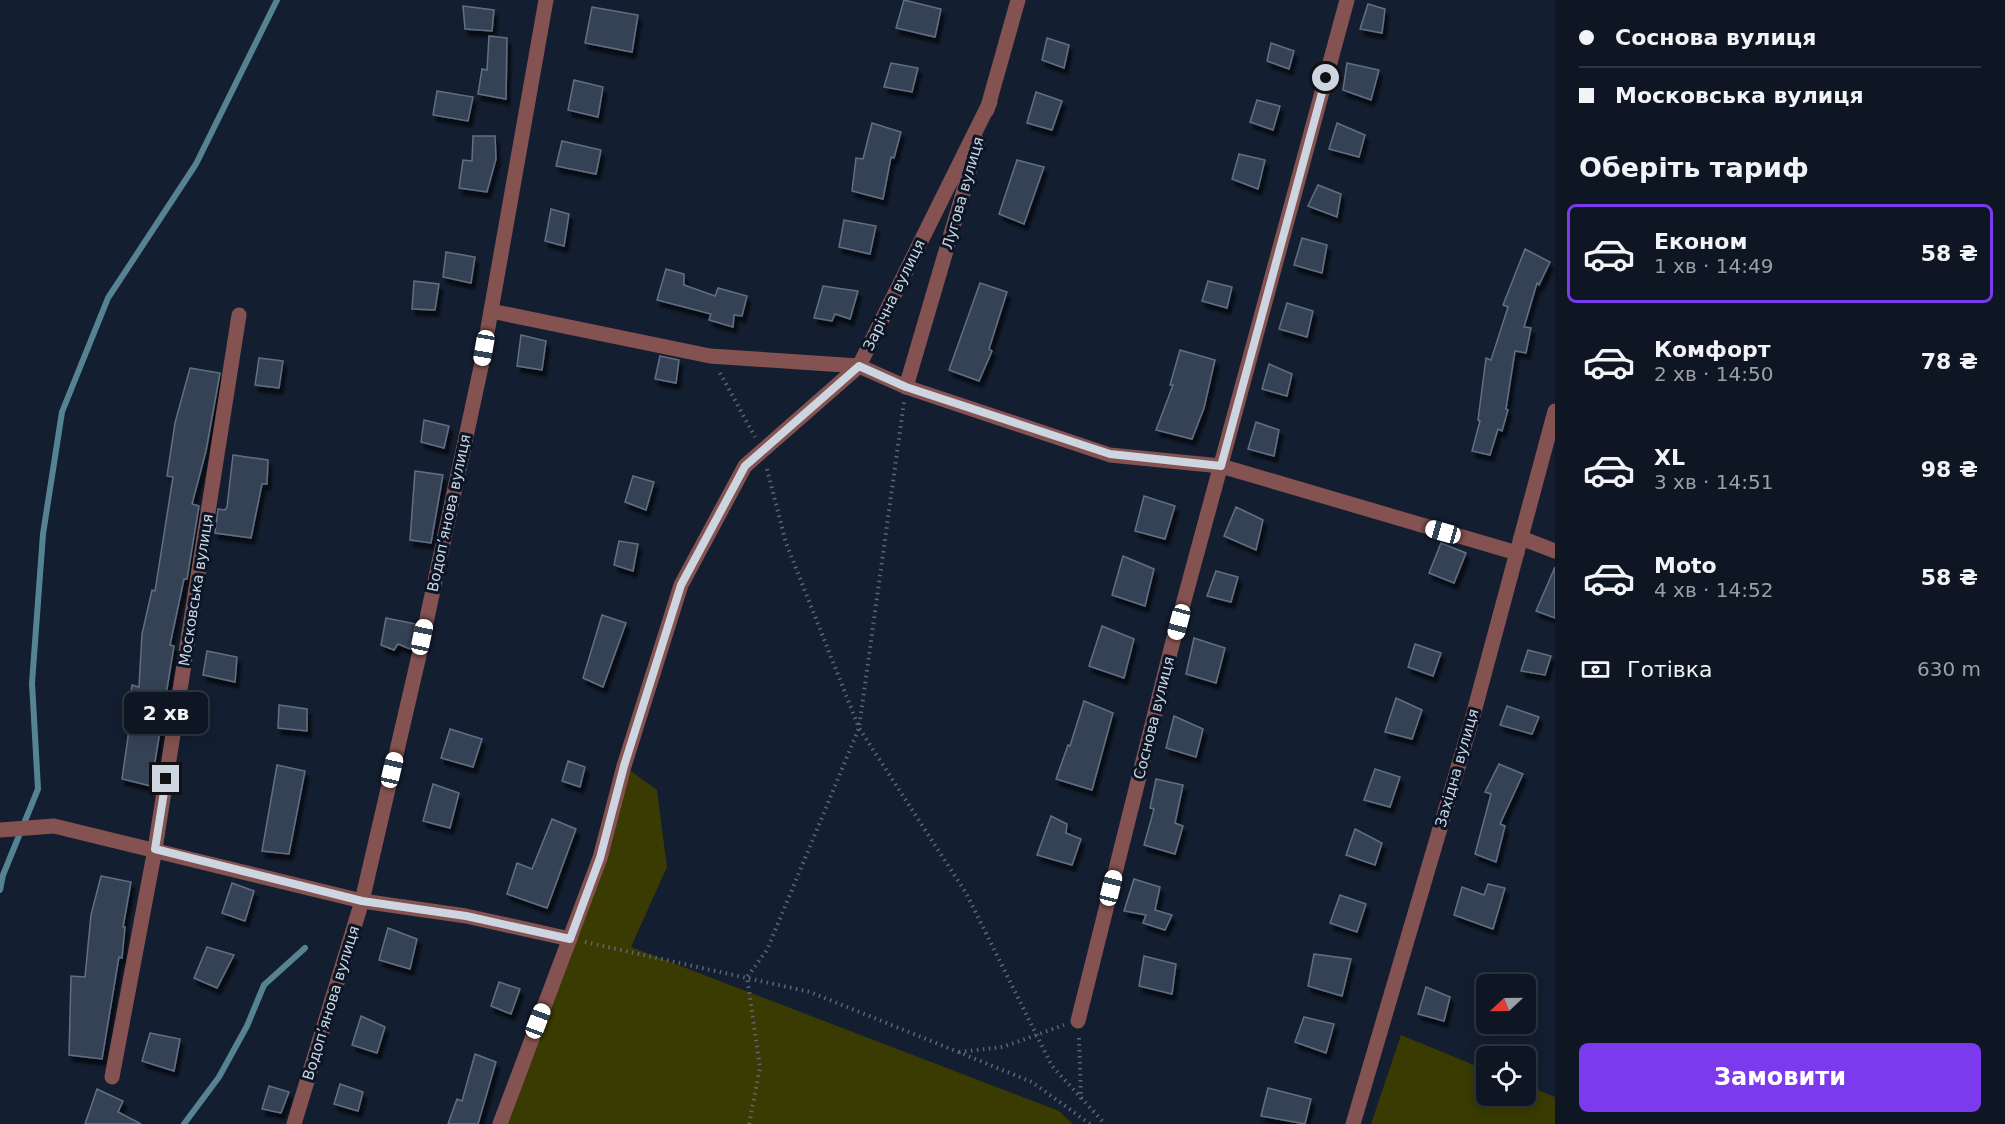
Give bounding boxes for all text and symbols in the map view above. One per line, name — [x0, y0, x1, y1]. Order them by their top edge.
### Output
text: Соснова вулиця — [1615, 25, 1816, 50]
route start — [1312, 64, 1339, 91]
text: Московська вулиця — [1615, 83, 1864, 108]
street label: Лугова вулиця — [938, 135, 988, 251]
text: Оберіть тариф — [1579, 152, 1809, 183]
icon: car — [1582, 227, 1636, 281]
text: Економ — [1654, 229, 1747, 254]
street label: Зарічна вулиця — [859, 236, 929, 354]
text: 58 ₴ — [1921, 241, 1978, 266]
text: 1 хв · 14:49 — [1654, 254, 1773, 278]
car — [472, 329, 496, 367]
icon: car — [1582, 335, 1636, 389]
text: Комфорт — [1654, 337, 1771, 362]
text: 78 ₴ — [1921, 349, 1978, 374]
text: 2 хв · 14:50 — [1654, 362, 1773, 386]
street label: Водоп’янова вулиця — [423, 433, 475, 593]
icon: car — [1582, 443, 1636, 497]
text: XL — [1654, 445, 1685, 470]
text: 98 ₴ — [1921, 457, 1978, 482]
text: 3 хв · 14:51 — [1654, 470, 1773, 494]
street label: Московська вулиця — [175, 513, 217, 667]
car — [1423, 518, 1463, 546]
icon: car — [1582, 551, 1636, 605]
text: Moto — [1654, 553, 1717, 578]
text: 58 ₴ — [1921, 565, 1978, 590]
text: 4 хв · 14:52 — [1654, 578, 1773, 602]
car — [1166, 602, 1192, 642]
car — [409, 618, 435, 656]
icon: cash — [1579, 653, 1612, 686]
street label: Соснова вулиця — [1130, 655, 1178, 781]
text: Готівка — [1627, 657, 1713, 682]
text: 630 m — [1917, 657, 1981, 681]
callout: 2 хв — [124, 692, 208, 734]
text: 2 хв — [143, 701, 189, 725]
street label: Західна вулиця — [1431, 707, 1483, 829]
car — [379, 750, 405, 790]
route end — [152, 765, 179, 792]
car — [1098, 868, 1124, 908]
street label: Водоп’янова вулиця — [299, 924, 363, 1082]
north arrow — [1476, 974, 1536, 1034]
map controls — [1476, 974, 1536, 1106]
car — [523, 1001, 553, 1041]
button: Замовити — [1579, 1043, 1981, 1112]
button: locate — [1476, 1046, 1536, 1106]

